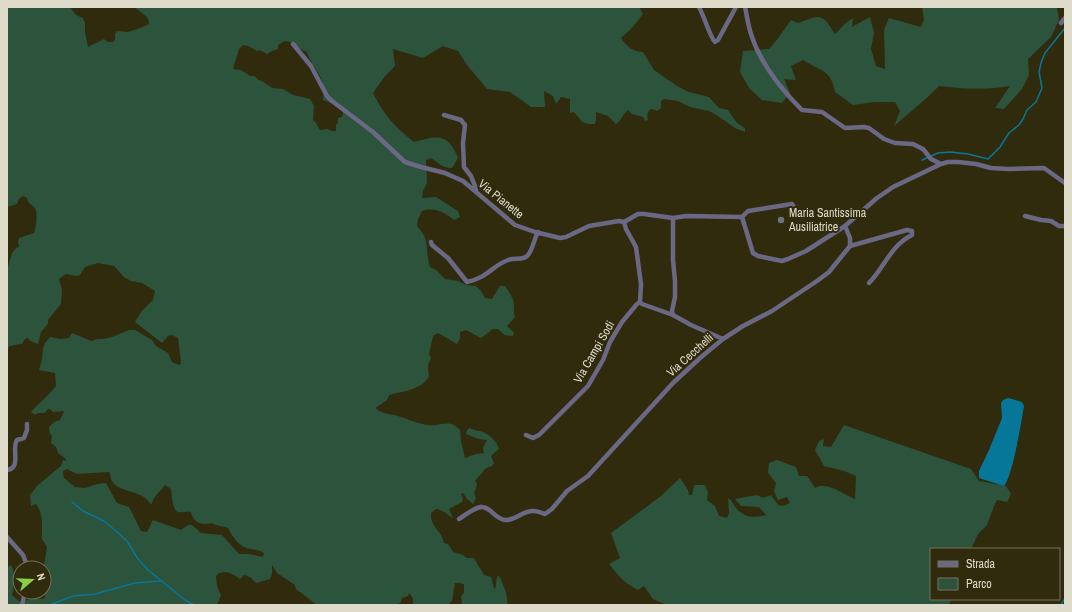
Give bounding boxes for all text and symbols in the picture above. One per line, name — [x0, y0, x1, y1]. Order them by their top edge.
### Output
street label: Via Pianette — [475, 176, 527, 222]
place label: Maria Santissima Ausiliatrice — [788, 205, 867, 235]
marker: Maria Santissima Ausiliatrice — [776, 215, 786, 225]
street label: Via Campi Sodi — [570, 318, 618, 386]
street label: Via Cecchelli — [663, 330, 717, 380]
legend — [930, 548, 1060, 600]
text: Strada — [966, 556, 996, 572]
north arrow — [12, 560, 52, 600]
text: N — [34, 571, 49, 582]
text: Parco — [966, 576, 992, 592]

